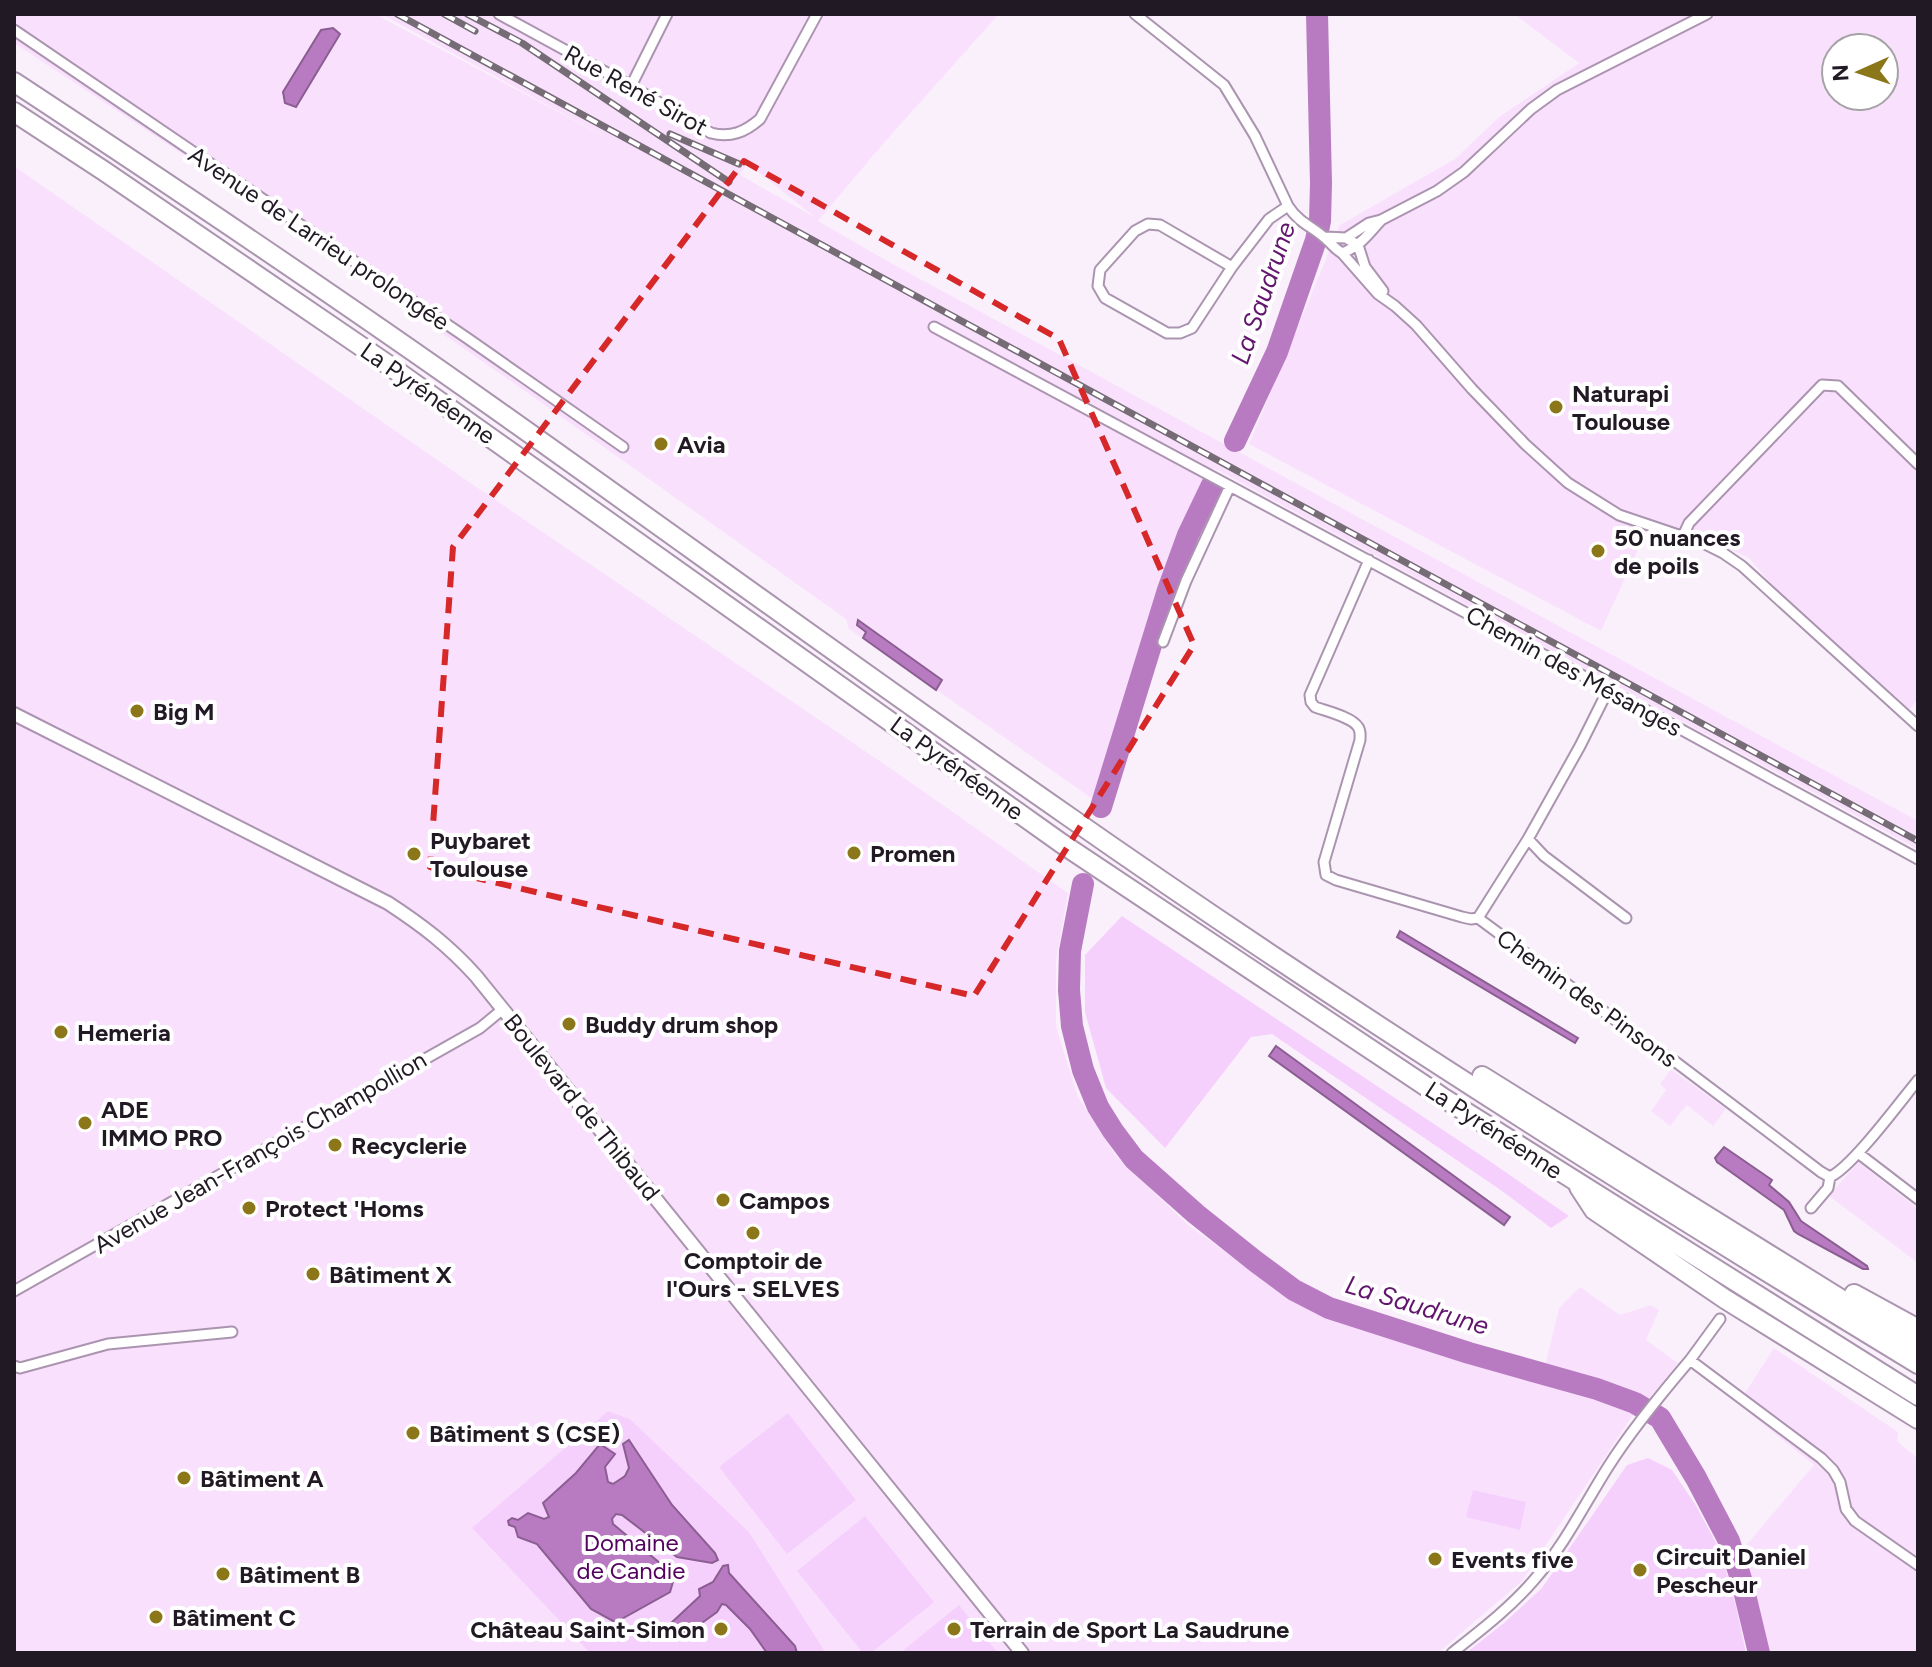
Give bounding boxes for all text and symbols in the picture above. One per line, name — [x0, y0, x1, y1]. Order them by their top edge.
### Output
north arrow — [1820, 32, 1900, 112]
street label: Rue René Sirot — [559, 39, 713, 141]
text: N — [1827, 64, 1854, 82]
street label: Avenue de Larrieu prolongée — [183, 140, 455, 336]
water label: La Saudrune — [1224, 218, 1302, 368]
street label: La Pyrénéenne — [355, 336, 501, 450]
place label: Naturapi Toulouse — [1572, 379, 1670, 436]
marker: Naturapi Toulouse — [1547, 398, 1565, 416]
place label: Avia — [677, 430, 726, 459]
marker: Avia — [652, 435, 670, 453]
place label: 50 nuances de poils — [1614, 523, 1740, 580]
marker: 50 nuances de poils — [1589, 542, 1607, 560]
street label: Chemin des Mésanges — [1461, 600, 1687, 742]
place label: Big M — [153, 697, 215, 726]
marker: Big M — [128, 702, 146, 720]
street label: La Pyrénéenne — [885, 710, 1029, 826]
place label: Puybaret Toulouse — [430, 826, 531, 883]
place label: Promen — [870, 839, 955, 868]
marker: Promen — [845, 844, 863, 862]
marker: Puybaret Toulouse — [405, 845, 423, 863]
street label: Chemin des Pinsons — [1491, 923, 1683, 1073]
street label: Boulevard de Thibaud — [498, 1008, 666, 1206]
place label: Buddy drum shop — [585, 1010, 778, 1039]
marker: Buddy drum shop — [560, 1015, 578, 1033]
place label: Hemeria — [77, 1018, 171, 1047]
marker: Hemeria — [52, 1023, 70, 1041]
street label: Avenue Jean-François Champollion — [89, 1045, 431, 1259]
street label: La Pyrénéenne — [1420, 1075, 1568, 1185]
place label: ADE IMMO PRO — [101, 1095, 223, 1152]
marker: ADE IMMO PRO — [76, 1114, 94, 1132]
place label: Recyclerie — [351, 1131, 467, 1160]
marker: Recyclerie — [326, 1136, 344, 1154]
place label: Campos — [739, 1186, 830, 1215]
marker: Campos — [714, 1191, 732, 1209]
place label: Protect 'Homs — [265, 1194, 424, 1223]
marker: Protect 'Homs — [240, 1199, 258, 1217]
marker: Comptoir de l'Ours - SELVES — [744, 1224, 762, 1242]
place label: Comptoir de l'Ours - SELVES — [666, 1246, 840, 1303]
place label: Bâtiment X — [329, 1260, 453, 1289]
marker: Bâtiment X — [304, 1265, 322, 1283]
water label: La Saudrune — [1341, 1268, 1493, 1342]
place label: Bâtiment S (CSE) — [429, 1419, 620, 1448]
marker: Bâtiment S (CSE) — [404, 1424, 422, 1442]
place label: Bâtiment A — [200, 1464, 324, 1493]
marker: Bâtiment A — [175, 1469, 193, 1487]
park label: Domaine de Candie — [577, 1528, 685, 1585]
place label: Circuit Daniel Pescheur — [1656, 1542, 1806, 1599]
place label: Events five — [1451, 1545, 1574, 1574]
marker: Events five — [1426, 1550, 1444, 1568]
place label: Bâtiment B — [239, 1560, 360, 1589]
marker: Circuit Daniel Pescheur — [1631, 1561, 1649, 1579]
marker: Bâtiment B — [214, 1565, 232, 1583]
place label: Bâtiment C — [172, 1603, 296, 1632]
marker: Bâtiment C — [147, 1608, 165, 1626]
place label: Château Saint-Simon — [470, 1615, 705, 1644]
place label: Terrain de Sport La Saudrune — [970, 1615, 1289, 1644]
marker: Château Saint-Simon — [712, 1620, 730, 1638]
marker: Terrain de Sport La Saudrune — [945, 1620, 963, 1638]

